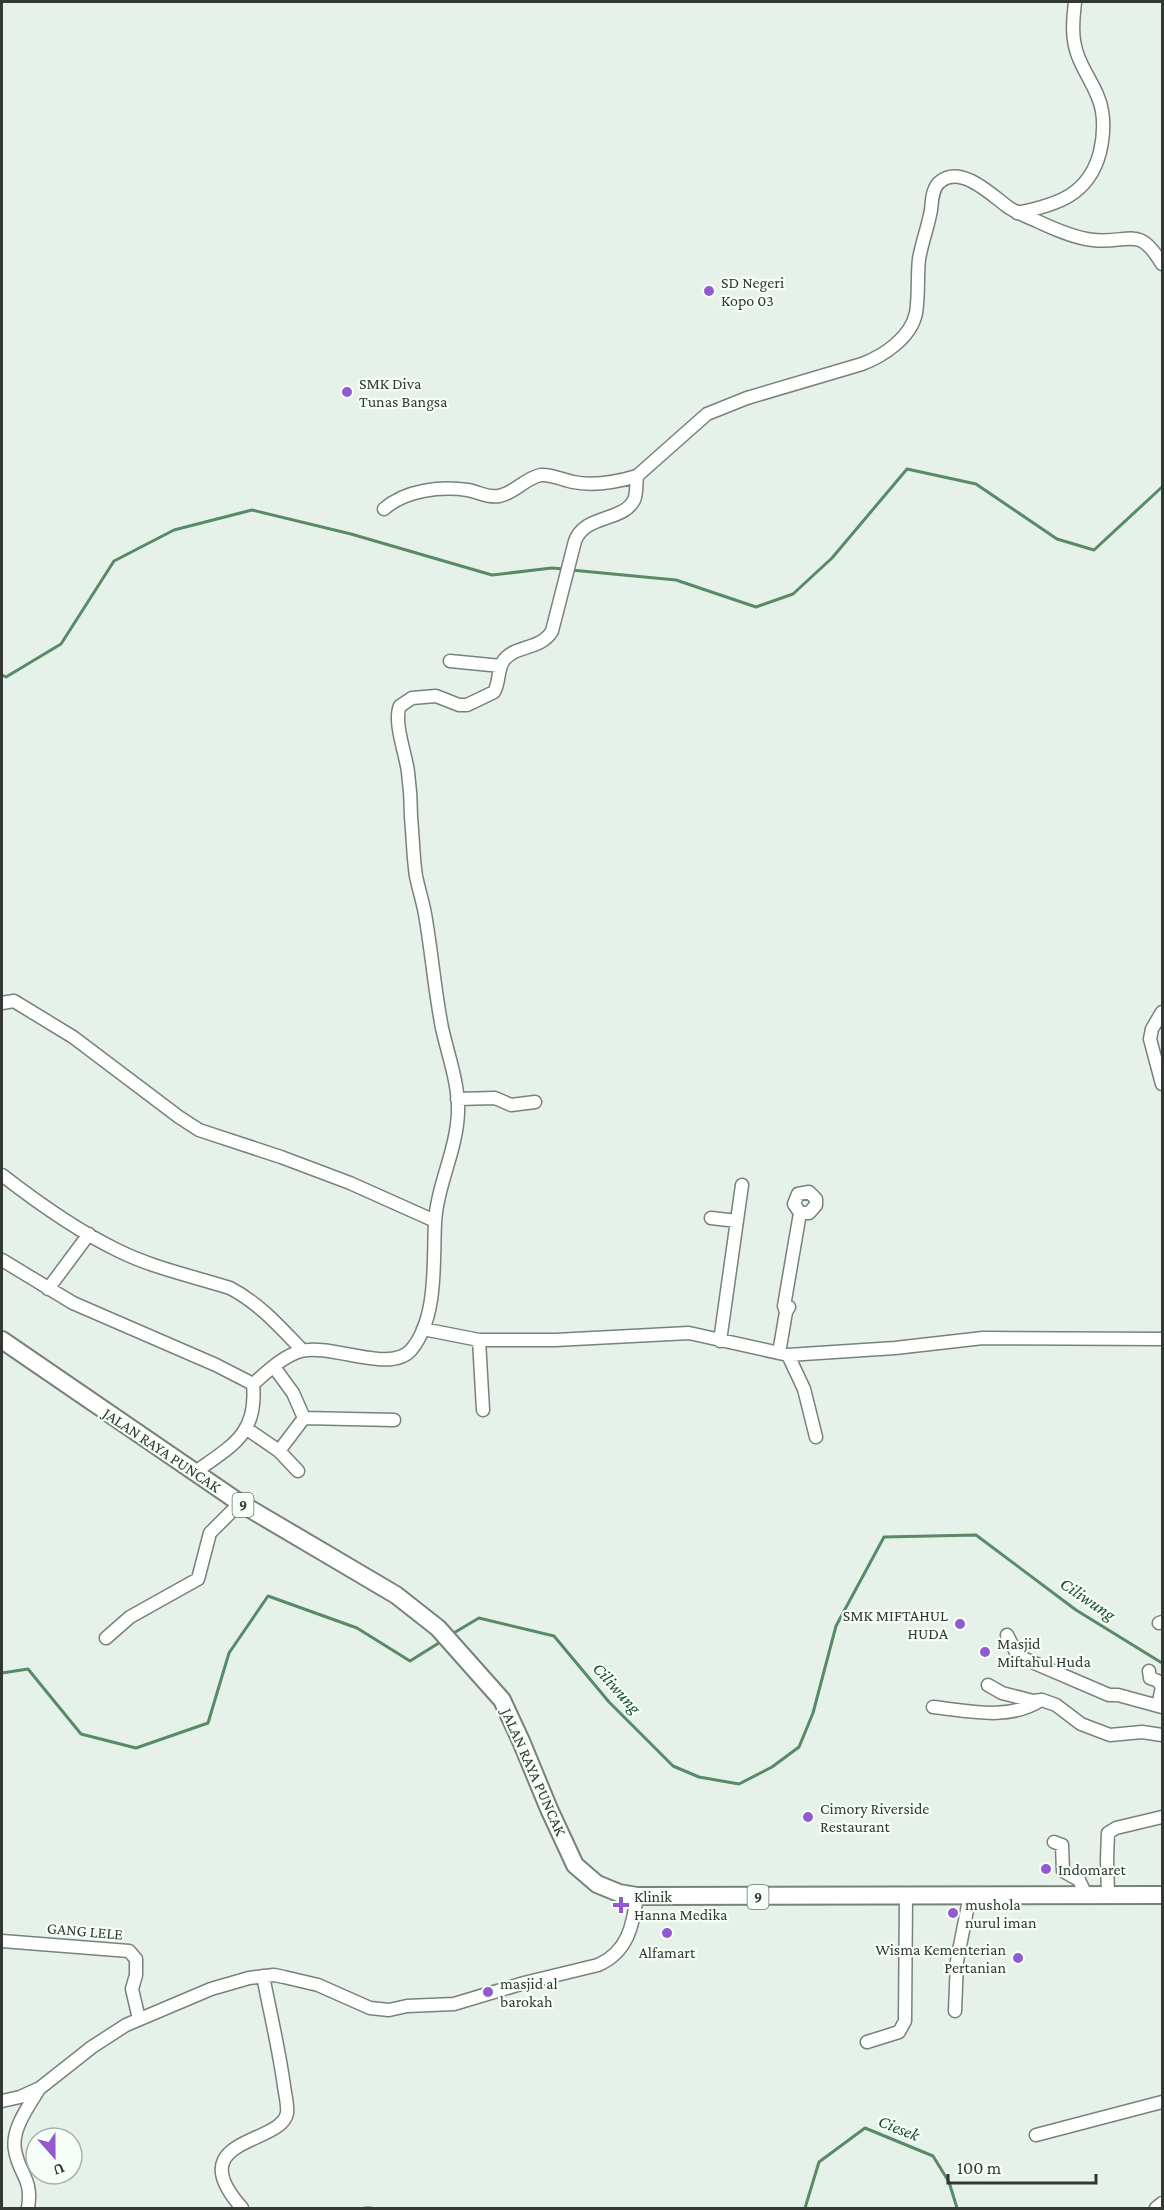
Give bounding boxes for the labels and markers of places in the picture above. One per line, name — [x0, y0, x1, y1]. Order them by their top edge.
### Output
place label: SD Negeri Kopo 03 — [721, 274, 784, 310]
marker: SD Negeri Kopo 03 — [702, 284, 716, 298]
place label: SMK Diva Tunas Bangsa — [359, 375, 448, 411]
marker: SMK Diva Tunas Bangsa — [340, 385, 354, 399]
place label: SMK MIFTAHUL HUDA — [843, 1607, 949, 1642]
marker: SMK MIFTAHUL HUDA — [953, 1617, 967, 1631]
place label: Masjid Miftahul Huda — [997, 1635, 1092, 1670]
marker: Masjid Miftahul Huda — [978, 1645, 992, 1659]
place label: Cimory Riverside Restaurant — [820, 1800, 929, 1835]
marker: Cimory Riverside Restaurant — [801, 1810, 815, 1824]
place label: Indomaret — [1058, 1861, 1126, 1878]
marker: Indomaret — [1039, 1862, 1053, 1876]
place label: Klinik Hanna Medika — [634, 1888, 728, 1923]
marker: Klinik Hanna Medika — [612, 1896, 630, 1914]
place label: mushola nurul iman — [965, 1896, 1037, 1931]
marker: mushola nurul iman — [946, 1906, 960, 1920]
marker: Alfamart — [660, 1926, 674, 1940]
place label: Wisma Kementerian Pertanian — [875, 1941, 1006, 1976]
place label: Alfamart — [639, 1944, 696, 1961]
marker: Wisma Kementerian Pertanian — [1011, 1951, 1025, 1965]
place label: masjid al barokah — [500, 1975, 558, 2010]
marker: masjid al barokah — [481, 1985, 495, 1999]

